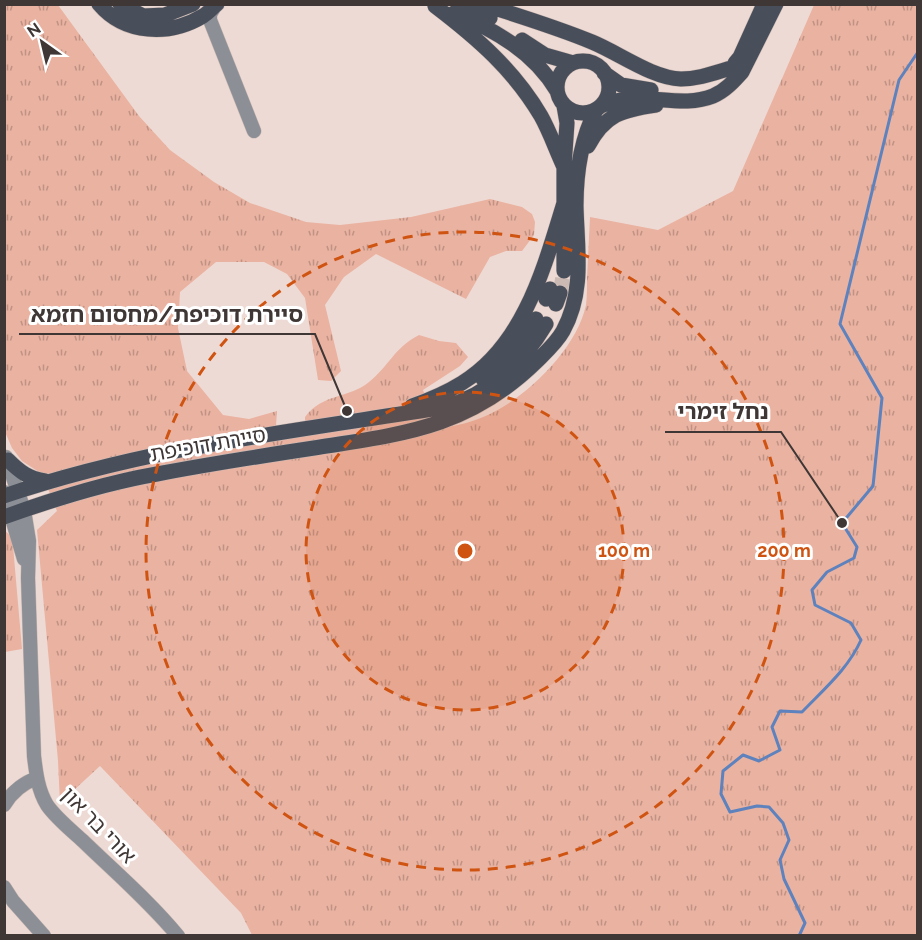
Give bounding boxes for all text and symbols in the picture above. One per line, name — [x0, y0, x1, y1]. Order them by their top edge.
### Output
north arrow — [12, 12, 72, 72]
text: N — [24, 19, 44, 41]
callout: סיירת דוכיפת/מחסום חזמא — [19, 294, 315, 334]
text: סיירת דוכיפת/מחסום חזמא — [31, 301, 303, 327]
callout: נחל זימרי — [665, 392, 781, 432]
text: נחל זימרי — [677, 398, 769, 424]
street label: סיירת דוכיפת — [148, 422, 268, 466]
text: 100 m — [598, 540, 650, 561]
text: 200 m — [757, 540, 811, 561]
centre of rings — [455, 541, 475, 561]
street label: אורי בר און — [57, 782, 141, 868]

